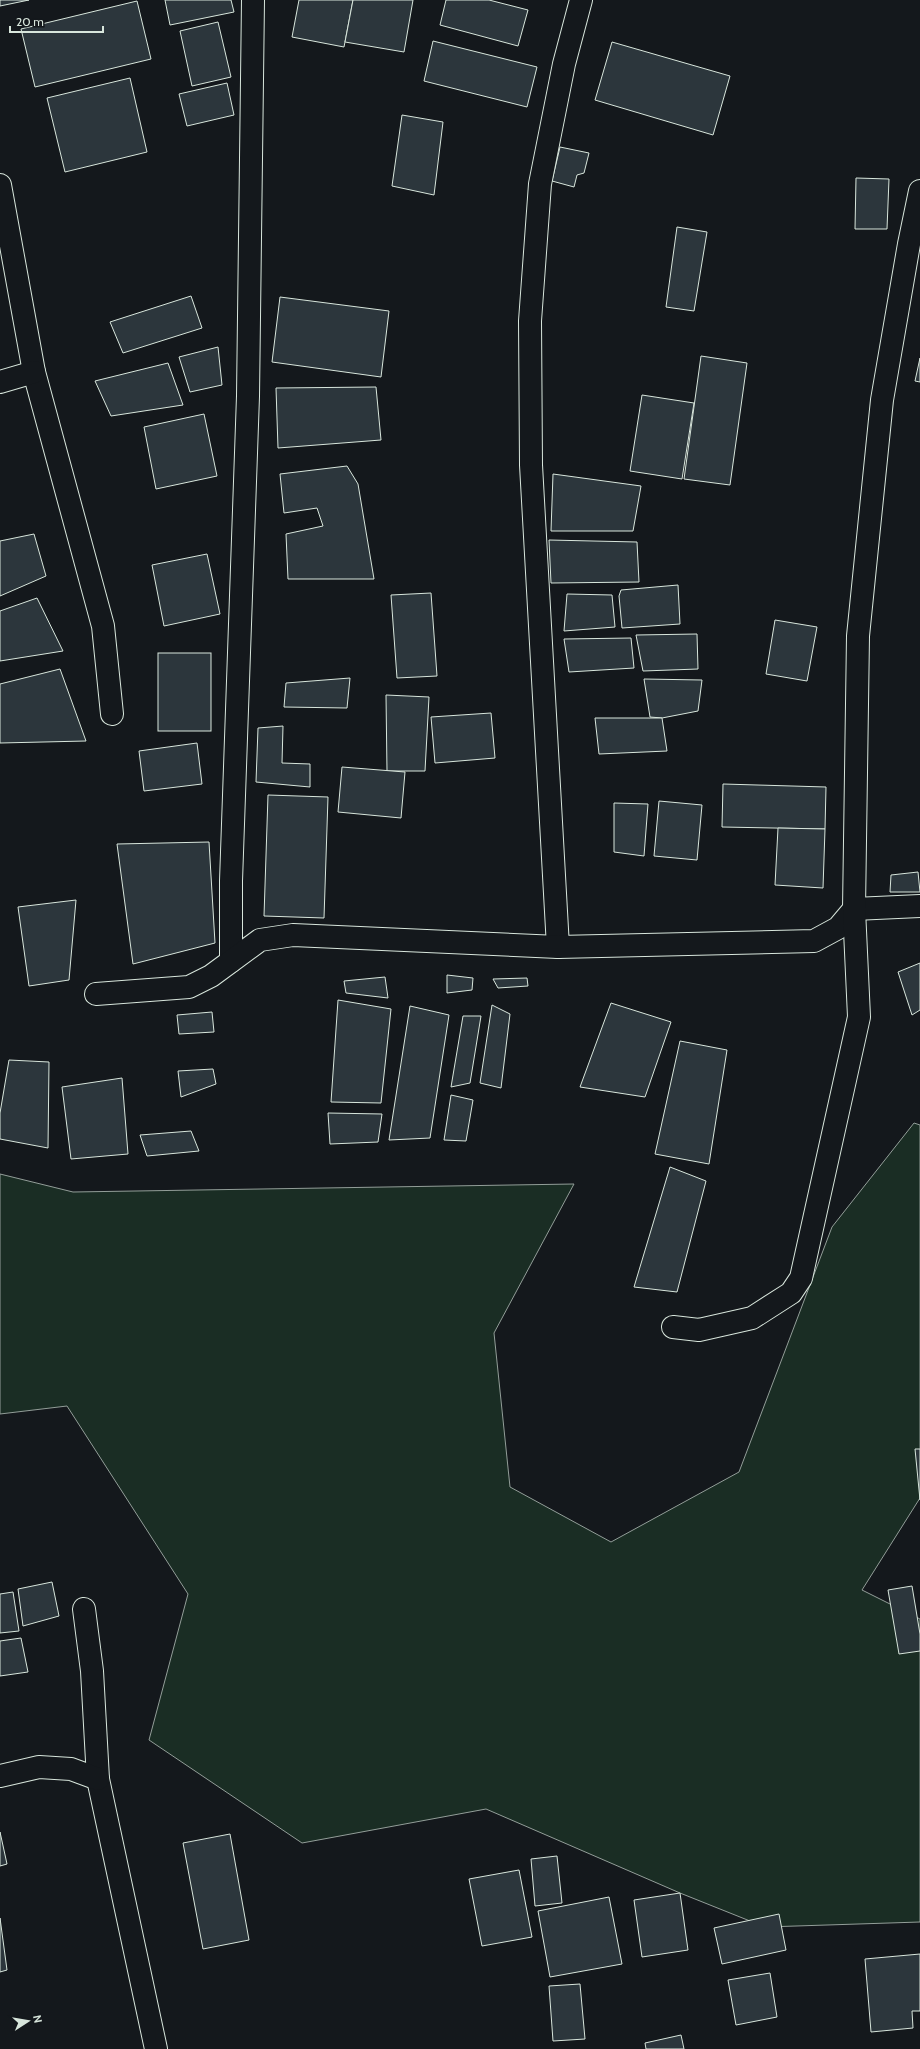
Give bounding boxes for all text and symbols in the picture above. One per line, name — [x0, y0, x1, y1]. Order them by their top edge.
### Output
scale bar — [10, 8, 103, 34]
text: 20 m — [16, 14, 44, 29]
north arrow — [8, 2001, 48, 2041]
text: N — [30, 2014, 45, 2024]

